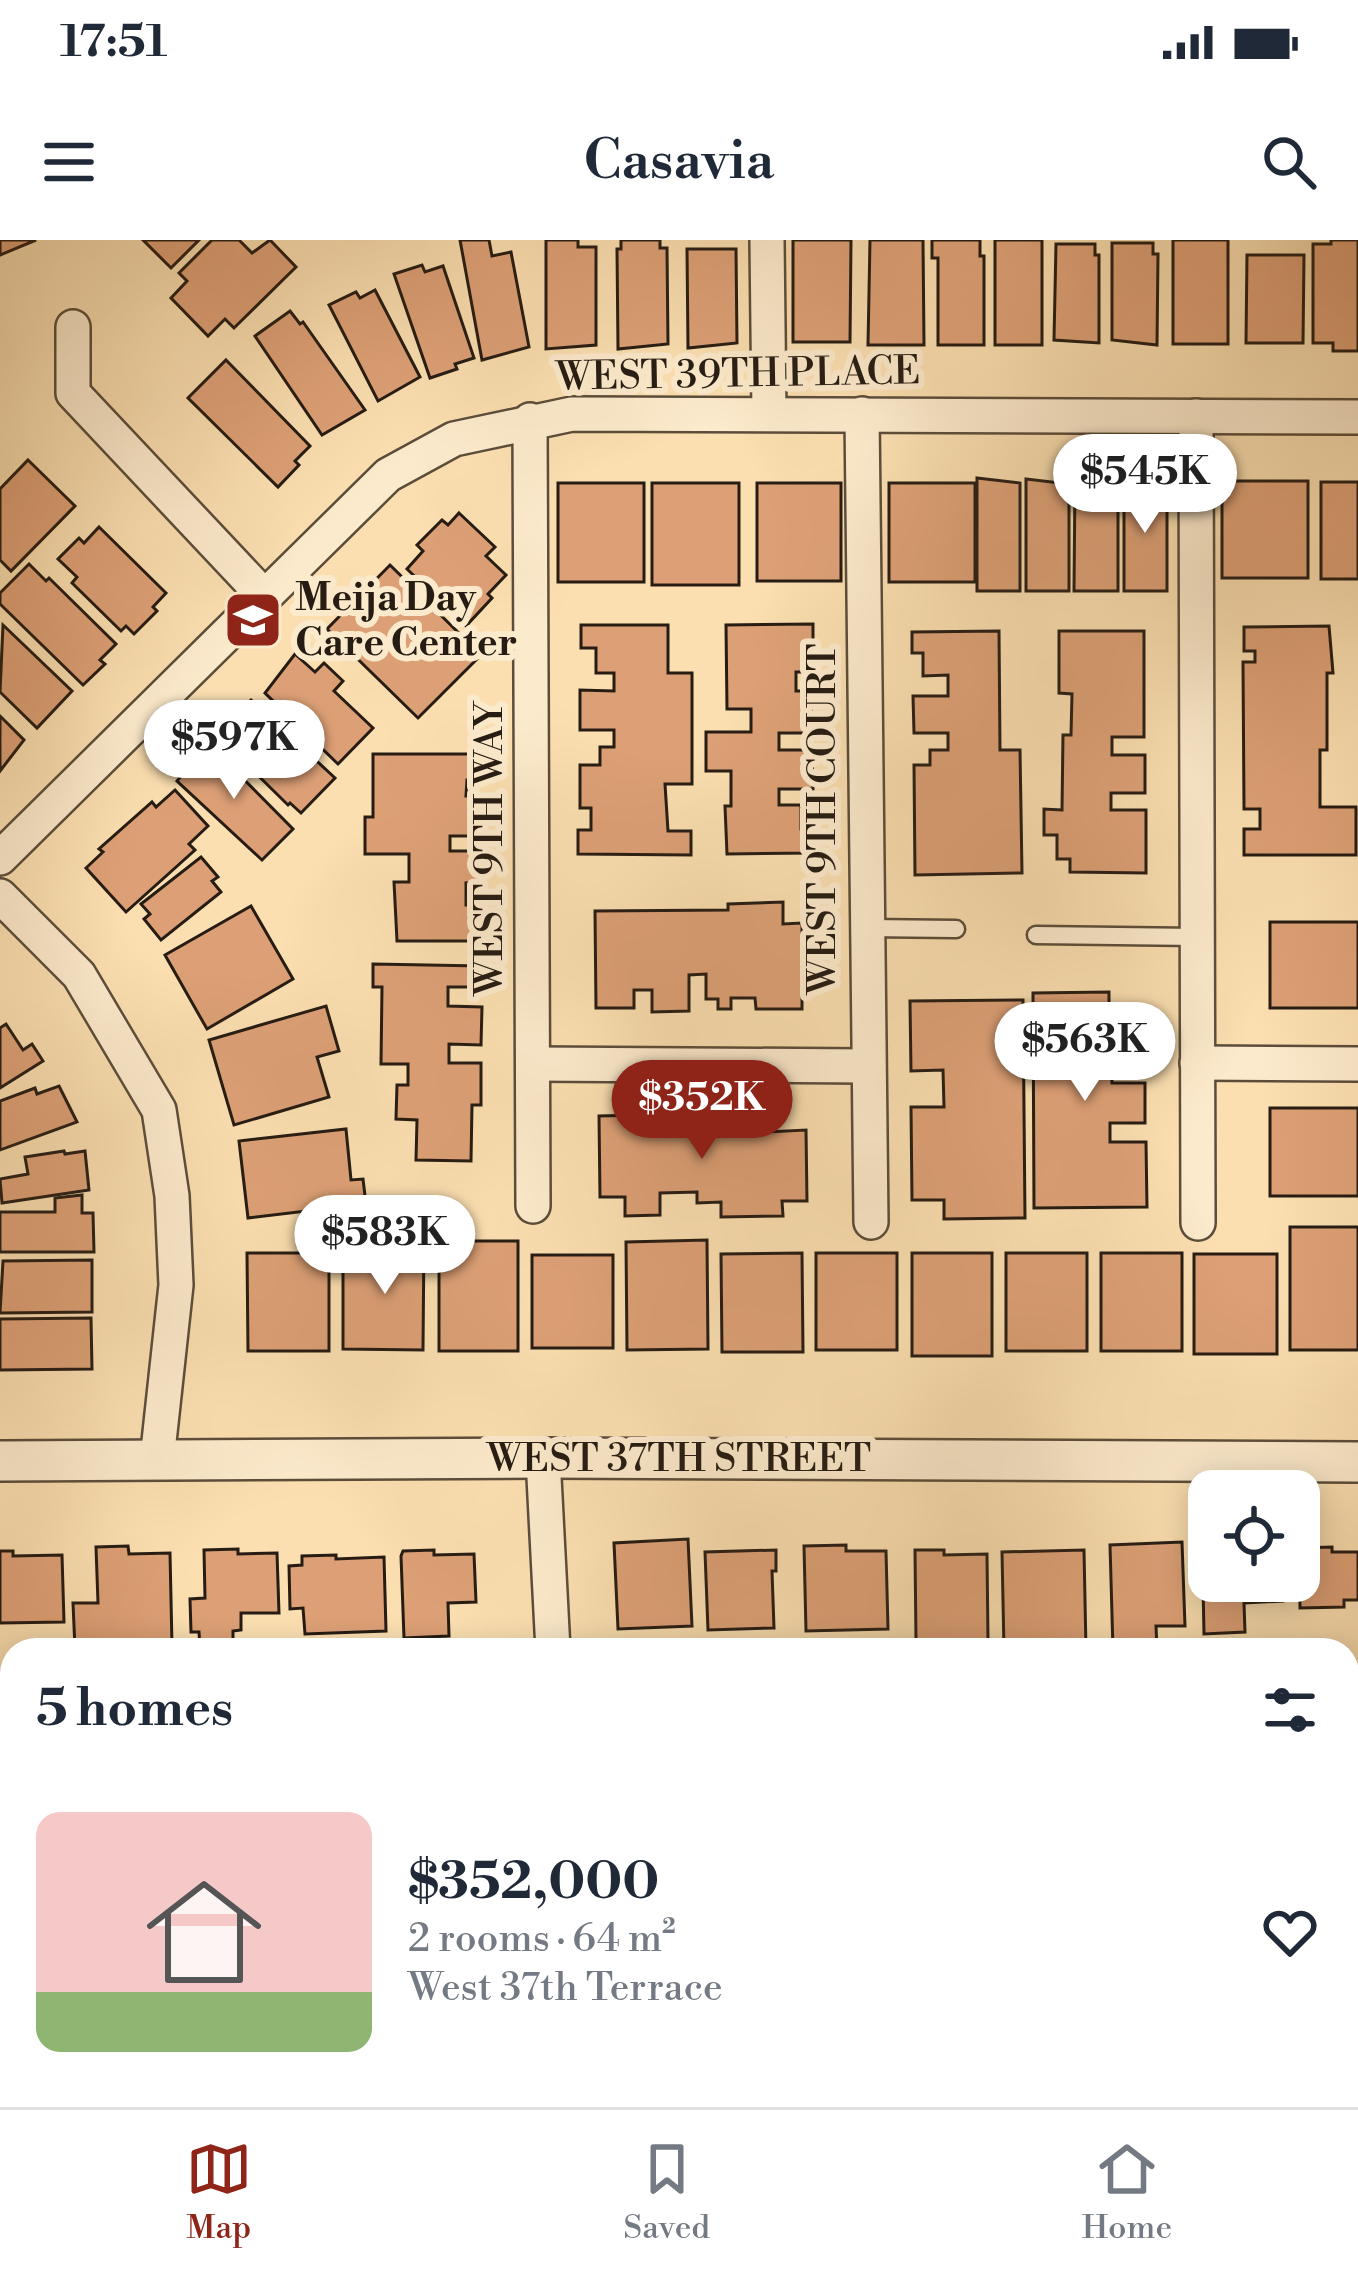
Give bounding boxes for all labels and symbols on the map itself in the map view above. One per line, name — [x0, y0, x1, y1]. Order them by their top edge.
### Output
street label: WEST 39TH PLACE — [553, 347, 921, 403]
pin: $545K — [1061, 434, 1229, 536]
place label: Meija Day Care Center — [295, 574, 518, 668]
school or university icon: Meija Day Care Center — [222, 589, 284, 651]
street label: WEST 9TH COURT — [799, 644, 848, 996]
pin: $597K — [150, 700, 318, 802]
street label: WEST 9TH WAY — [466, 700, 515, 998]
pin: $563K — [1001, 1002, 1169, 1104]
pin: $352K — [618, 1060, 786, 1162]
pin: $583K — [301, 1195, 469, 1297]
street label: WEST 37TH STREET — [485, 1435, 871, 1484]

